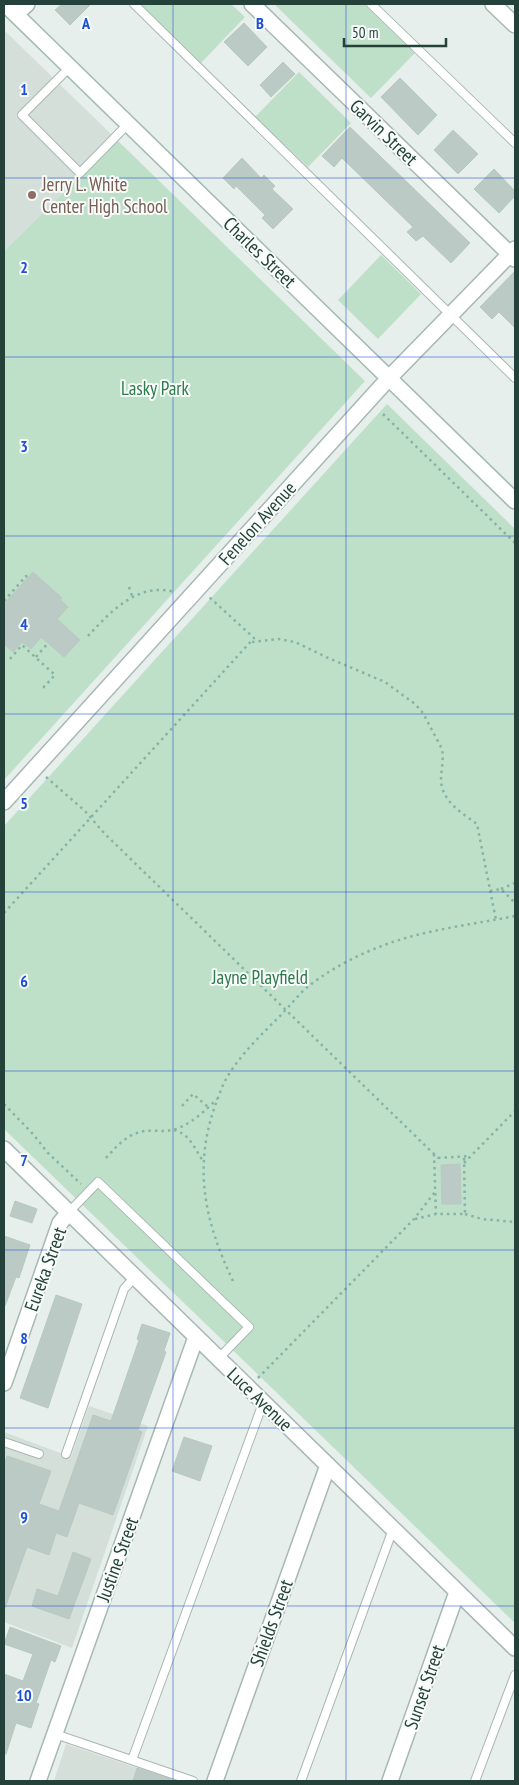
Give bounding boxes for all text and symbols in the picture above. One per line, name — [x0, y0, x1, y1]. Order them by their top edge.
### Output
text: A — [81, 13, 91, 33]
text: B — [256, 13, 264, 33]
scale bar — [344, 15, 446, 47]
text: 50 m — [352, 23, 378, 42]
text: 1 — [20, 79, 28, 99]
street label: Garvin Street — [345, 94, 424, 171]
place label: Jerry L. White Center High School — [41, 172, 168, 218]
marker: Jerry L. White Center High School — [26, 189, 38, 201]
street label: Charles Street — [219, 211, 302, 293]
text: 2 — [20, 257, 28, 277]
park label: Lasky Park — [121, 376, 190, 400]
text: 3 — [20, 436, 28, 456]
street label: Fenelon Avenue — [213, 476, 301, 570]
text: 4 — [20, 614, 28, 634]
text: 5 — [20, 793, 28, 813]
park label: Jayne Playfield — [211, 965, 308, 989]
text: 6 — [20, 971, 28, 991]
text: 7 — [20, 1150, 28, 1170]
street label: Eureka Street — [19, 1223, 72, 1314]
text: 8 — [20, 1328, 28, 1348]
street label: Luce Avenue — [222, 1362, 298, 1436]
text: 9 — [20, 1507, 28, 1527]
street label: Justine Street — [90, 1513, 144, 1605]
street label: Shields Street — [244, 1575, 298, 1670]
street label: Sunset Street — [398, 1641, 450, 1732]
text: 10 — [16, 1685, 32, 1705]

